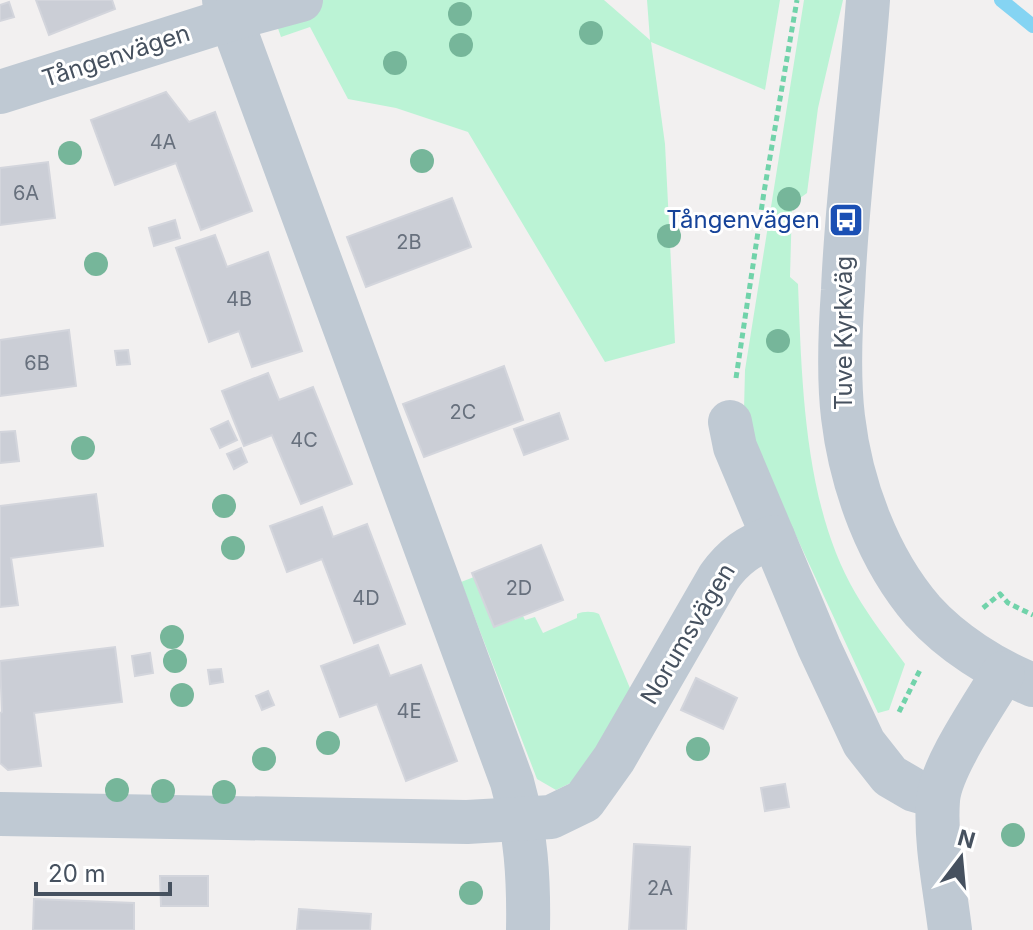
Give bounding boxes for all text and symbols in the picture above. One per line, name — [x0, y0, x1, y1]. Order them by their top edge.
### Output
street label: Tångenvägen — [38, 18, 193, 93]
house number: 4A — [150, 130, 177, 154]
house number: 6A — [13, 181, 39, 205]
bus stop icon: Tångenvägen — [827, 201, 865, 239]
place label: Tångenvägen — [666, 205, 820, 234]
house number: 2B — [396, 230, 422, 254]
street label: Tuve Kyrkväg — [829, 256, 858, 410]
house number: 4B — [226, 287, 252, 311]
house number: 6B — [24, 351, 50, 375]
house number: 2C — [450, 400, 476, 424]
house number: 4C — [290, 428, 318, 452]
street label: Norumsvägen — [634, 558, 741, 709]
house number: 2D — [506, 576, 532, 600]
house number: 4D — [352, 586, 380, 610]
house number: 4E — [397, 699, 421, 723]
north arrow — [921, 818, 1001, 898]
text: N — [955, 824, 978, 854]
scale bar — [36, 846, 170, 896]
text: 20 m — [48, 859, 106, 888]
house number: 2A — [647, 876, 673, 900]

